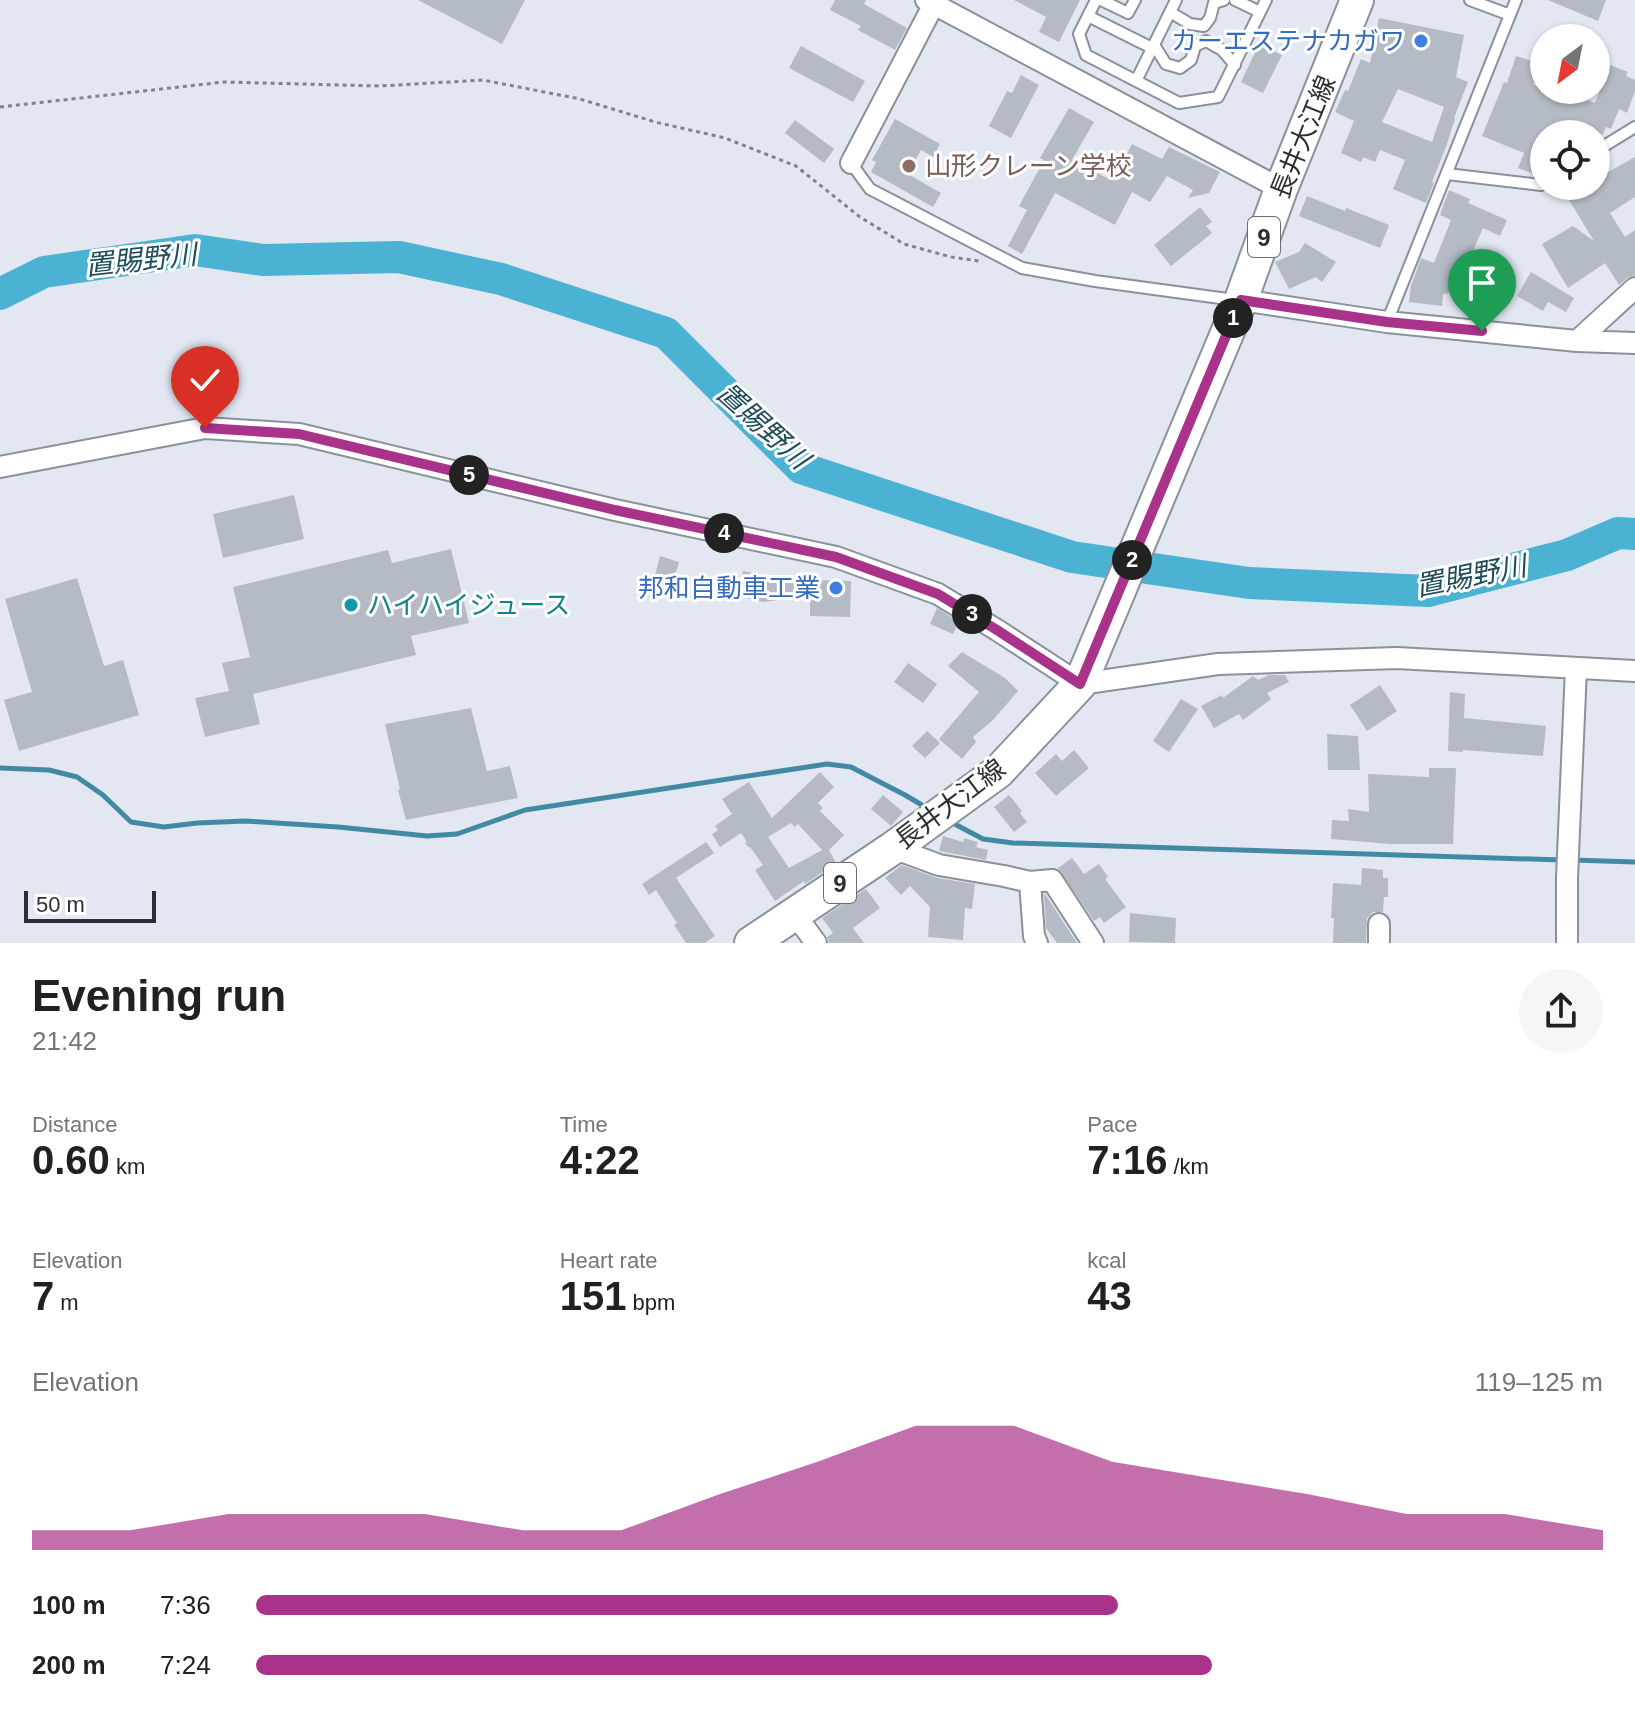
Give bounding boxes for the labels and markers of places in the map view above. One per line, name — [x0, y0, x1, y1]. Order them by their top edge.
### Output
place label: カーエステナカガワ — [1171, 26, 1405, 56]
marker: カーエステナカガワ — [1412, 32, 1430, 50]
place label: 山形クレーン学校 — [925, 151, 1132, 181]
marker: 山形クレーン学校 — [900, 157, 918, 175]
pin — [1448, 249, 1516, 331]
pin: 1 — [1213, 298, 1253, 338]
pin — [171, 346, 239, 428]
pin: 5 — [449, 455, 489, 495]
pin: 4 — [704, 513, 744, 553]
pin: 2 — [1112, 540, 1152, 580]
place label: 邦和自動車工業 — [638, 573, 820, 603]
marker: 邦和自動車工業 — [827, 579, 845, 597]
place label: ハイハイジュース — [367, 590, 570, 620]
pin: 3 — [952, 594, 992, 634]
marker: ハイハイジュース — [342, 596, 360, 614]

